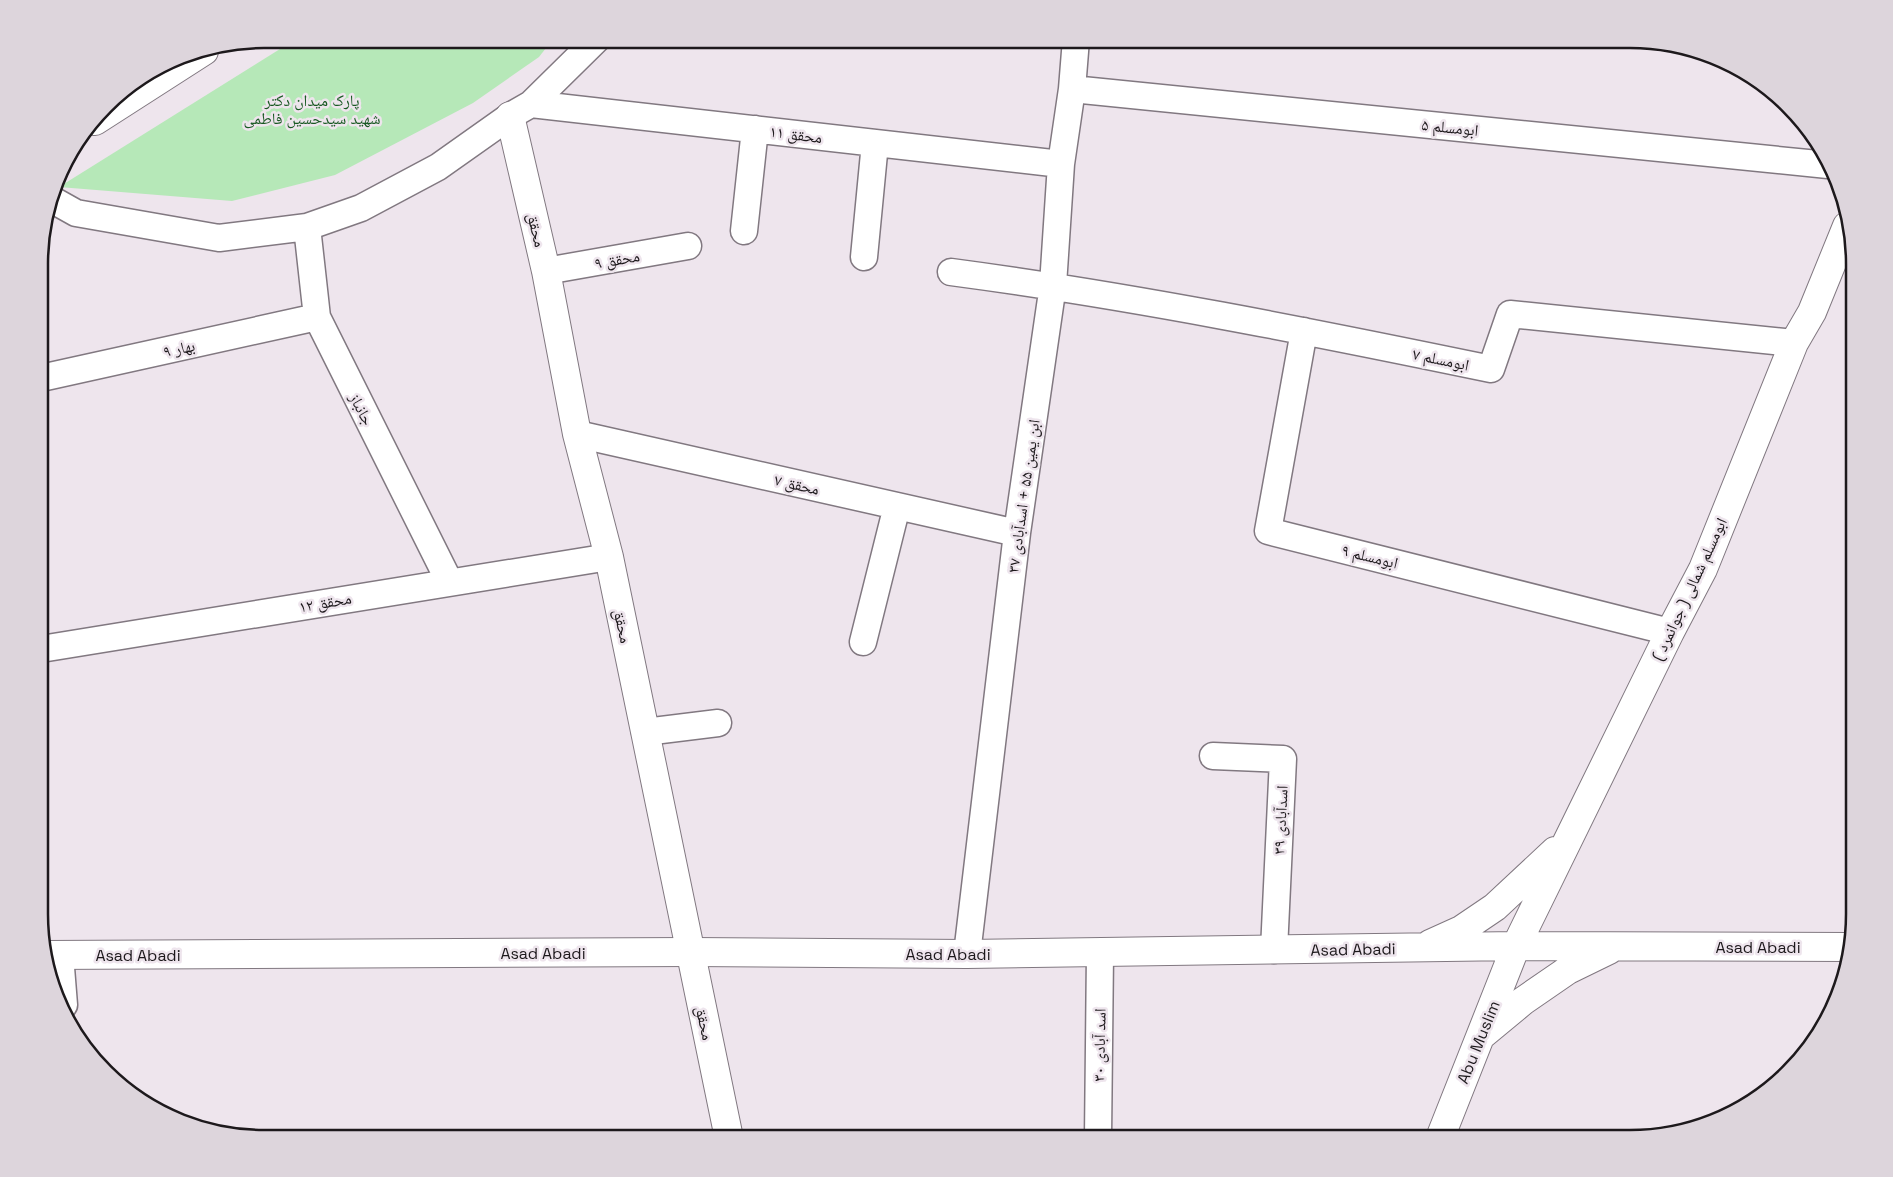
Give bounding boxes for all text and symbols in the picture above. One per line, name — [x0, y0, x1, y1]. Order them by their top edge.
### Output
park label: پارک میدان دکتر شهید سیدحسین فاطمی — [244, 90, 380, 129]
street label: ابومسلم ۵ — [1420, 114, 1480, 141]
street label: محقق ۱۱ — [768, 121, 823, 148]
street label: محقق — [522, 211, 551, 249]
street label: محقق ۹ — [593, 245, 641, 274]
street label: بهار ۹ — [161, 335, 197, 362]
street label: ابومسلم ۷ — [1411, 343, 1471, 376]
street label: جانباز — [344, 389, 379, 429]
street label: ابن یمین ۵۵ + اسدآبادی ۳۷ — [1002, 418, 1045, 574]
street label: محقق ۷ — [772, 469, 822, 500]
street label: ابومسلم شمالی ( جوانمرد ) — [1647, 514, 1732, 664]
street label: ابومسلم ۹ — [1340, 539, 1400, 574]
street label: محقق ۱۲ — [297, 588, 353, 617]
street label: محقق — [609, 607, 636, 645]
street label: اسدآبادی ۳۹ — [1268, 785, 1293, 855]
street label: Asad Abadi — [1715, 937, 1801, 958]
street label: Asad Abadi — [1310, 938, 1396, 961]
street label: Asad Abadi — [500, 943, 586, 964]
street label: Asad Abadi — [905, 944, 991, 965]
street label: Asad Abadi — [95, 945, 181, 966]
street label: Abu Muslim — [1452, 997, 1505, 1087]
street label: محقق — [691, 1004, 718, 1042]
street label: اسد آبادی ۳۰ — [1088, 1008, 1111, 1082]

